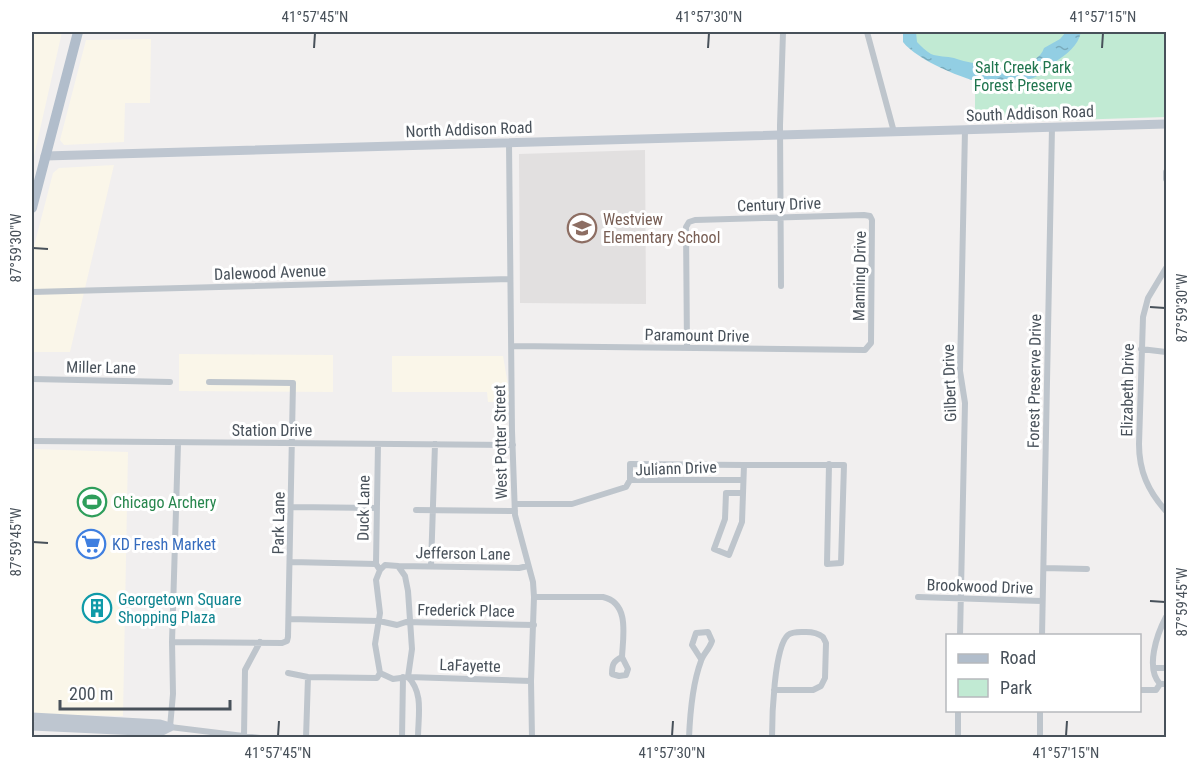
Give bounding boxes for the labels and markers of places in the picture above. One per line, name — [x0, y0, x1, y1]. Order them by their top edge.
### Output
place label: Westview Elementary School — [603, 210, 720, 247]
school or university icon: Westview Elementary School — [566, 212, 598, 244]
sports icon: Chicago Archery — [76, 486, 108, 518]
place label: Chicago Archery — [113, 493, 217, 512]
supermarket icon: KD Fresh Market — [75, 528, 107, 560]
place label: KD Fresh Market — [112, 535, 216, 554]
place label: Georgetown Square Shopping Plaza — [118, 590, 241, 627]
building icon: Georgetown Square Shopping Plaza — [81, 592, 113, 624]

